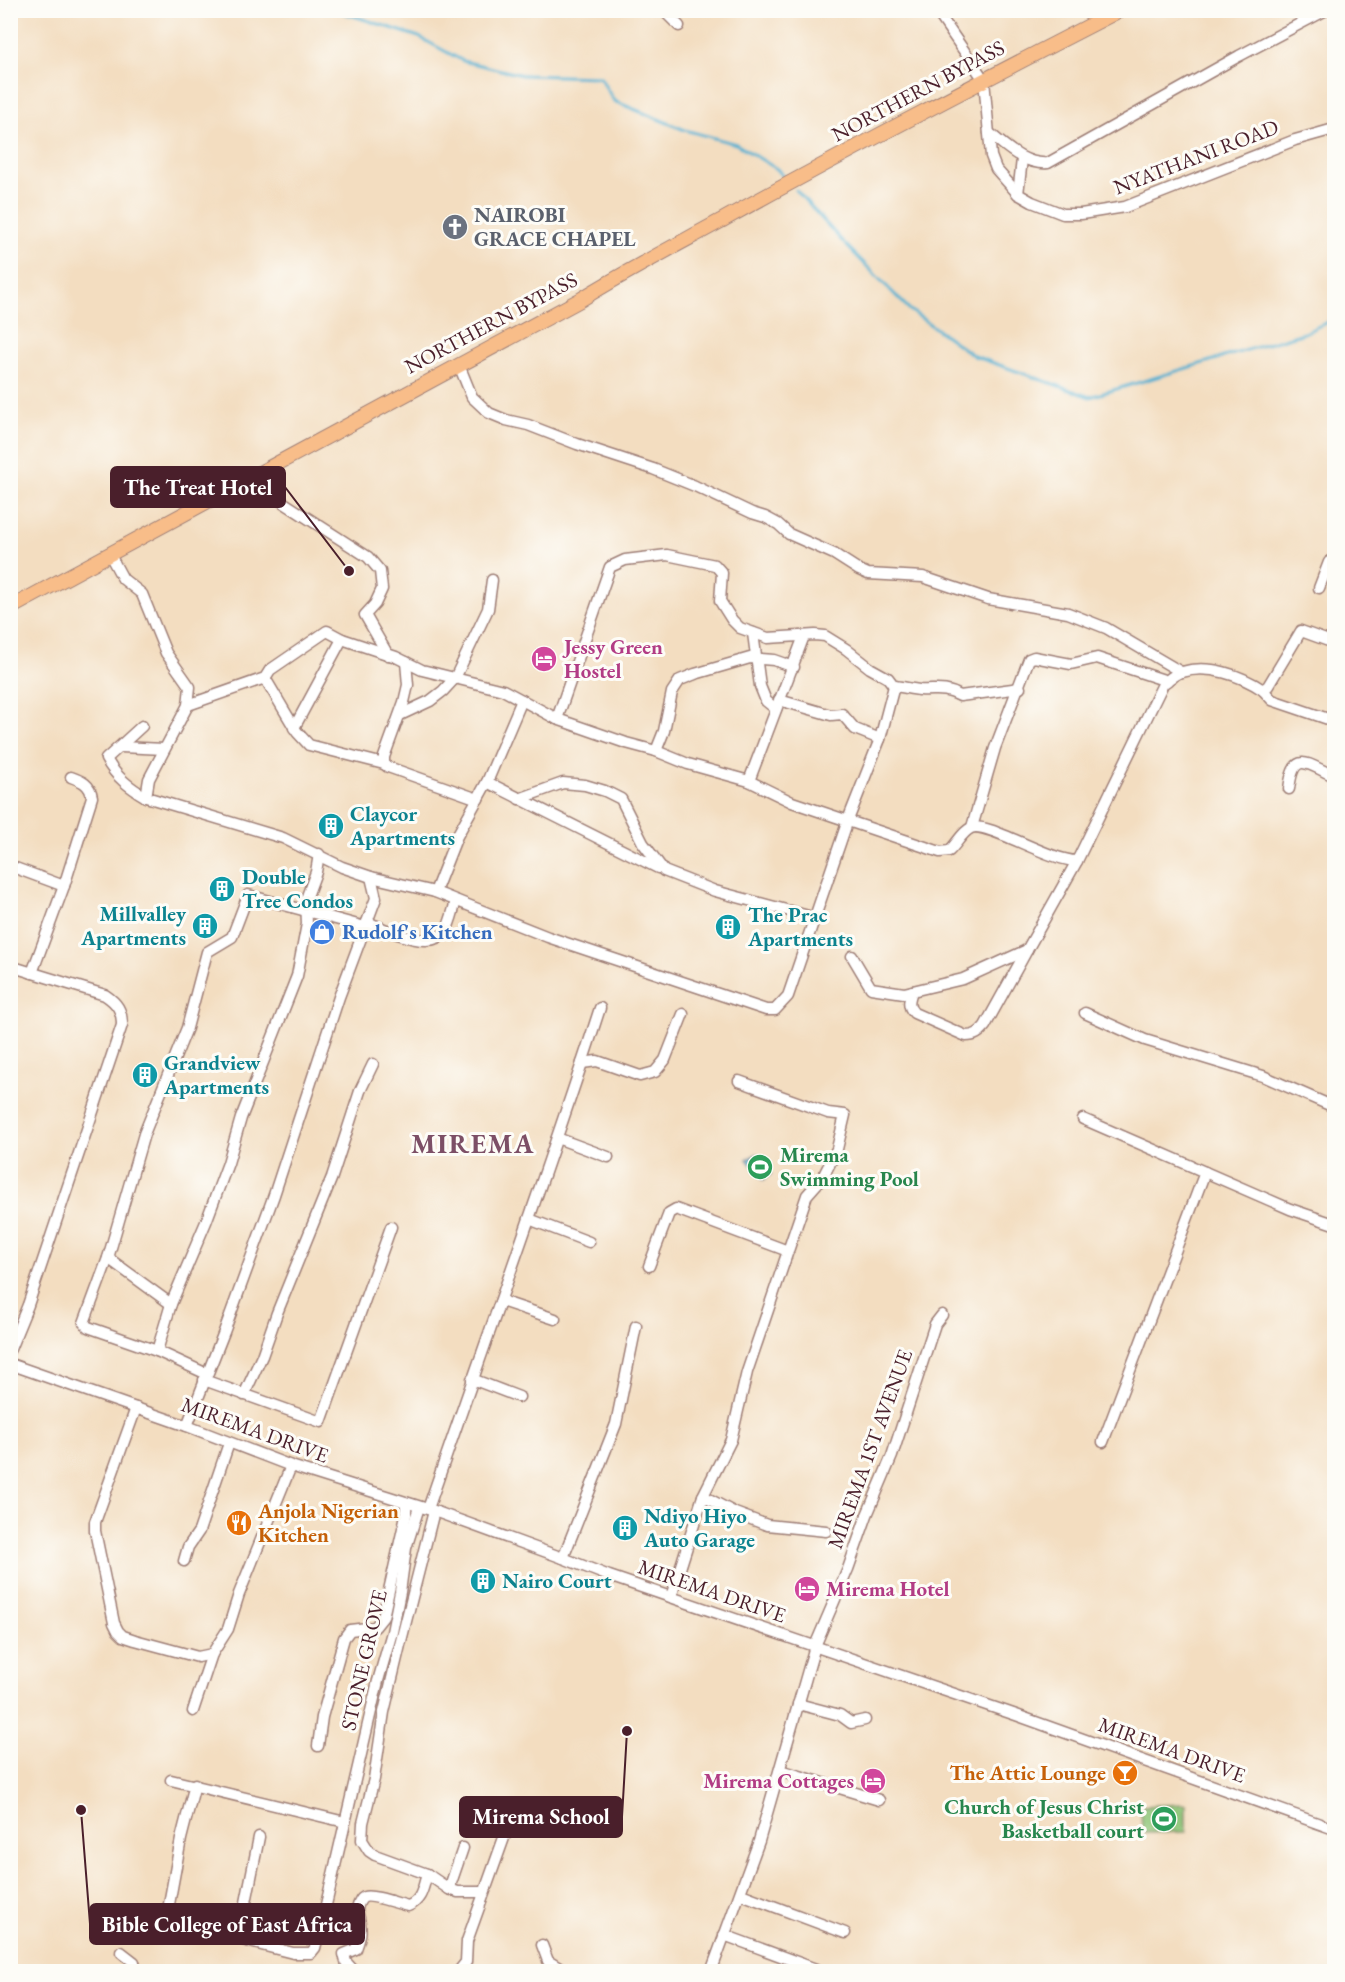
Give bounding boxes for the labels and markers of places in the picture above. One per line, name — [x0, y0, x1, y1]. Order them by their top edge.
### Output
place label: NAIROBI GRACE CHAPEL — [474, 201, 636, 252]
church icon: NAIROBI GRACE CHAPEL — [440, 212, 470, 242]
callout: The Treat Hotel — [111, 467, 285, 507]
place label: Jessy Green Hostel — [562, 633, 663, 684]
hotel icon: Jessy Green Hostel — [529, 644, 559, 674]
place label: Claycor Apartments — [349, 800, 455, 851]
building icon: Claycor Apartments — [316, 811, 346, 841]
place label: Double Tree Condos — [242, 863, 353, 914]
building icon: Double Tree Condos — [207, 874, 237, 904]
place label: Millvalley Apartments — [80, 900, 187, 951]
place label: The Prac Apartments — [747, 901, 853, 952]
building icon: Millvalley Apartments — [190, 911, 220, 941]
building icon: The Prac Apartments — [713, 912, 743, 942]
shop icon: Rudolf's Kitchen — [307, 917, 337, 947]
place label: Rudolf's Kitchen — [342, 918, 493, 945]
place label: Grandview Apartments — [163, 1049, 269, 1100]
building icon: Grandview Apartments — [130, 1060, 160, 1090]
place label: Mirema Swimming Pool — [780, 1141, 919, 1192]
sports icon: Mirema Swimming Pool — [745, 1152, 775, 1182]
place label: Anjola Nigerian Kitchen — [257, 1497, 399, 1548]
place label: Ndiyo Hiyo Auto Garage — [643, 1502, 755, 1553]
restaurant icon: Anjola Nigerian Kitchen — [224, 1508, 254, 1538]
building icon: Ndiyo Hiyo Auto Garage — [610, 1513, 640, 1543]
building icon: Nairo Court — [468, 1566, 498, 1596]
place label: Nairo Court — [502, 1567, 612, 1594]
hotel icon: Mirema Hotel — [792, 1574, 822, 1604]
place label: Mirema Hotel — [826, 1575, 950, 1602]
bar icon: The Attic Lounge — [1110, 1758, 1140, 1788]
place label: The Attic Lounge — [950, 1759, 1106, 1786]
hotel icon: Mirema Cottages — [858, 1766, 888, 1796]
place label: Mirema Cottages — [703, 1767, 854, 1794]
place label: Church of Jesus Christ Basketball court — [944, 1793, 1144, 1844]
callout: Mirema School — [460, 1797, 622, 1837]
sports icon: Church of Jesus Christ Basketball court — [1149, 1804, 1179, 1834]
callout: Bible College of East Africa — [90, 1904, 364, 1944]

